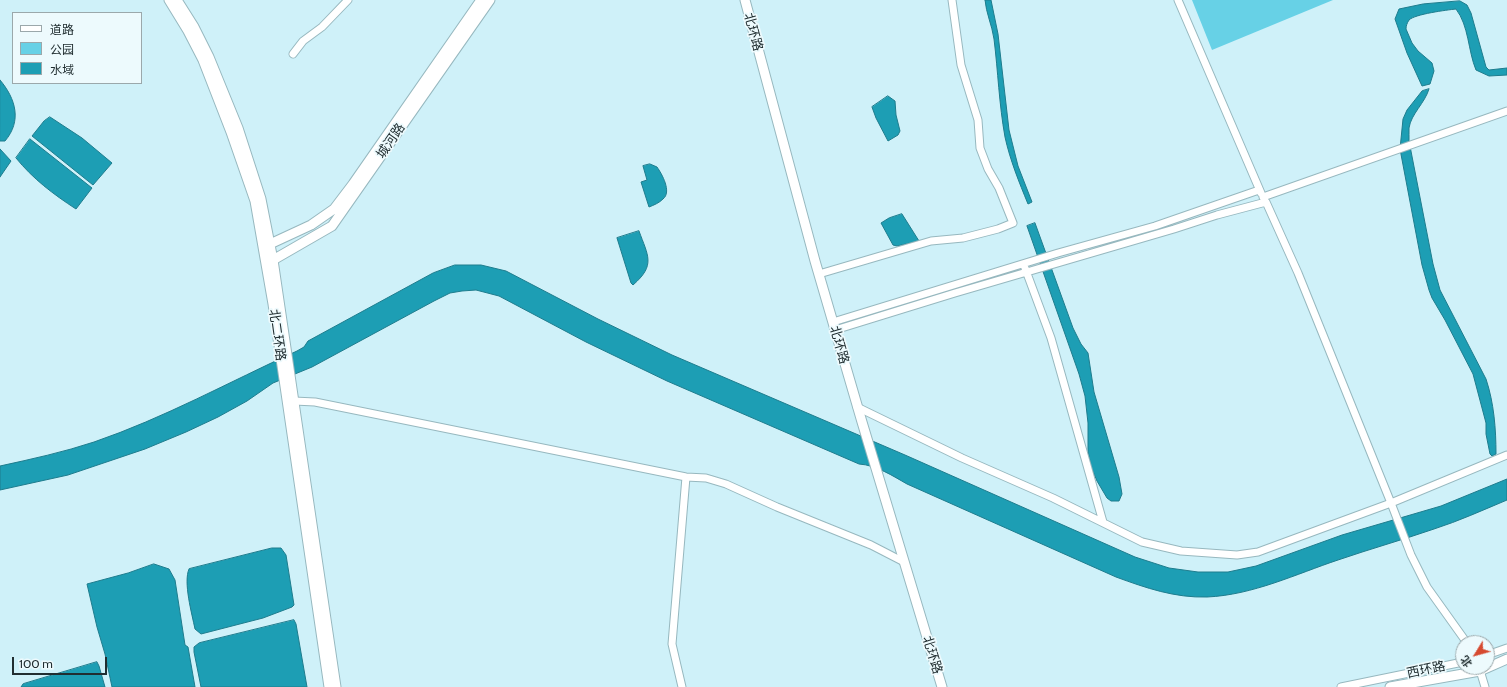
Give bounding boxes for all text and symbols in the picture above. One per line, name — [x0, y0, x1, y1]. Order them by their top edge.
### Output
street label: 北环路 — [740, 11, 766, 53]
legend — [12, 12, 142, 84]
text: 道路 — [50, 22, 74, 37]
text: 公园 — [50, 42, 74, 57]
text: 水域 — [50, 62, 74, 77]
street label: 城河路 — [373, 121, 409, 161]
street label: 北二环路 — [266, 308, 288, 362]
street label: 北环路 — [826, 324, 852, 366]
street label: 北环路 — [919, 634, 945, 676]
north arrow — [1455, 635, 1495, 675]
scale bar — [14, 649, 109, 675]
text: 北 — [1457, 653, 1475, 670]
text: 100 m — [19, 656, 53, 671]
street label: 西环路 — [1405, 658, 1447, 682]

